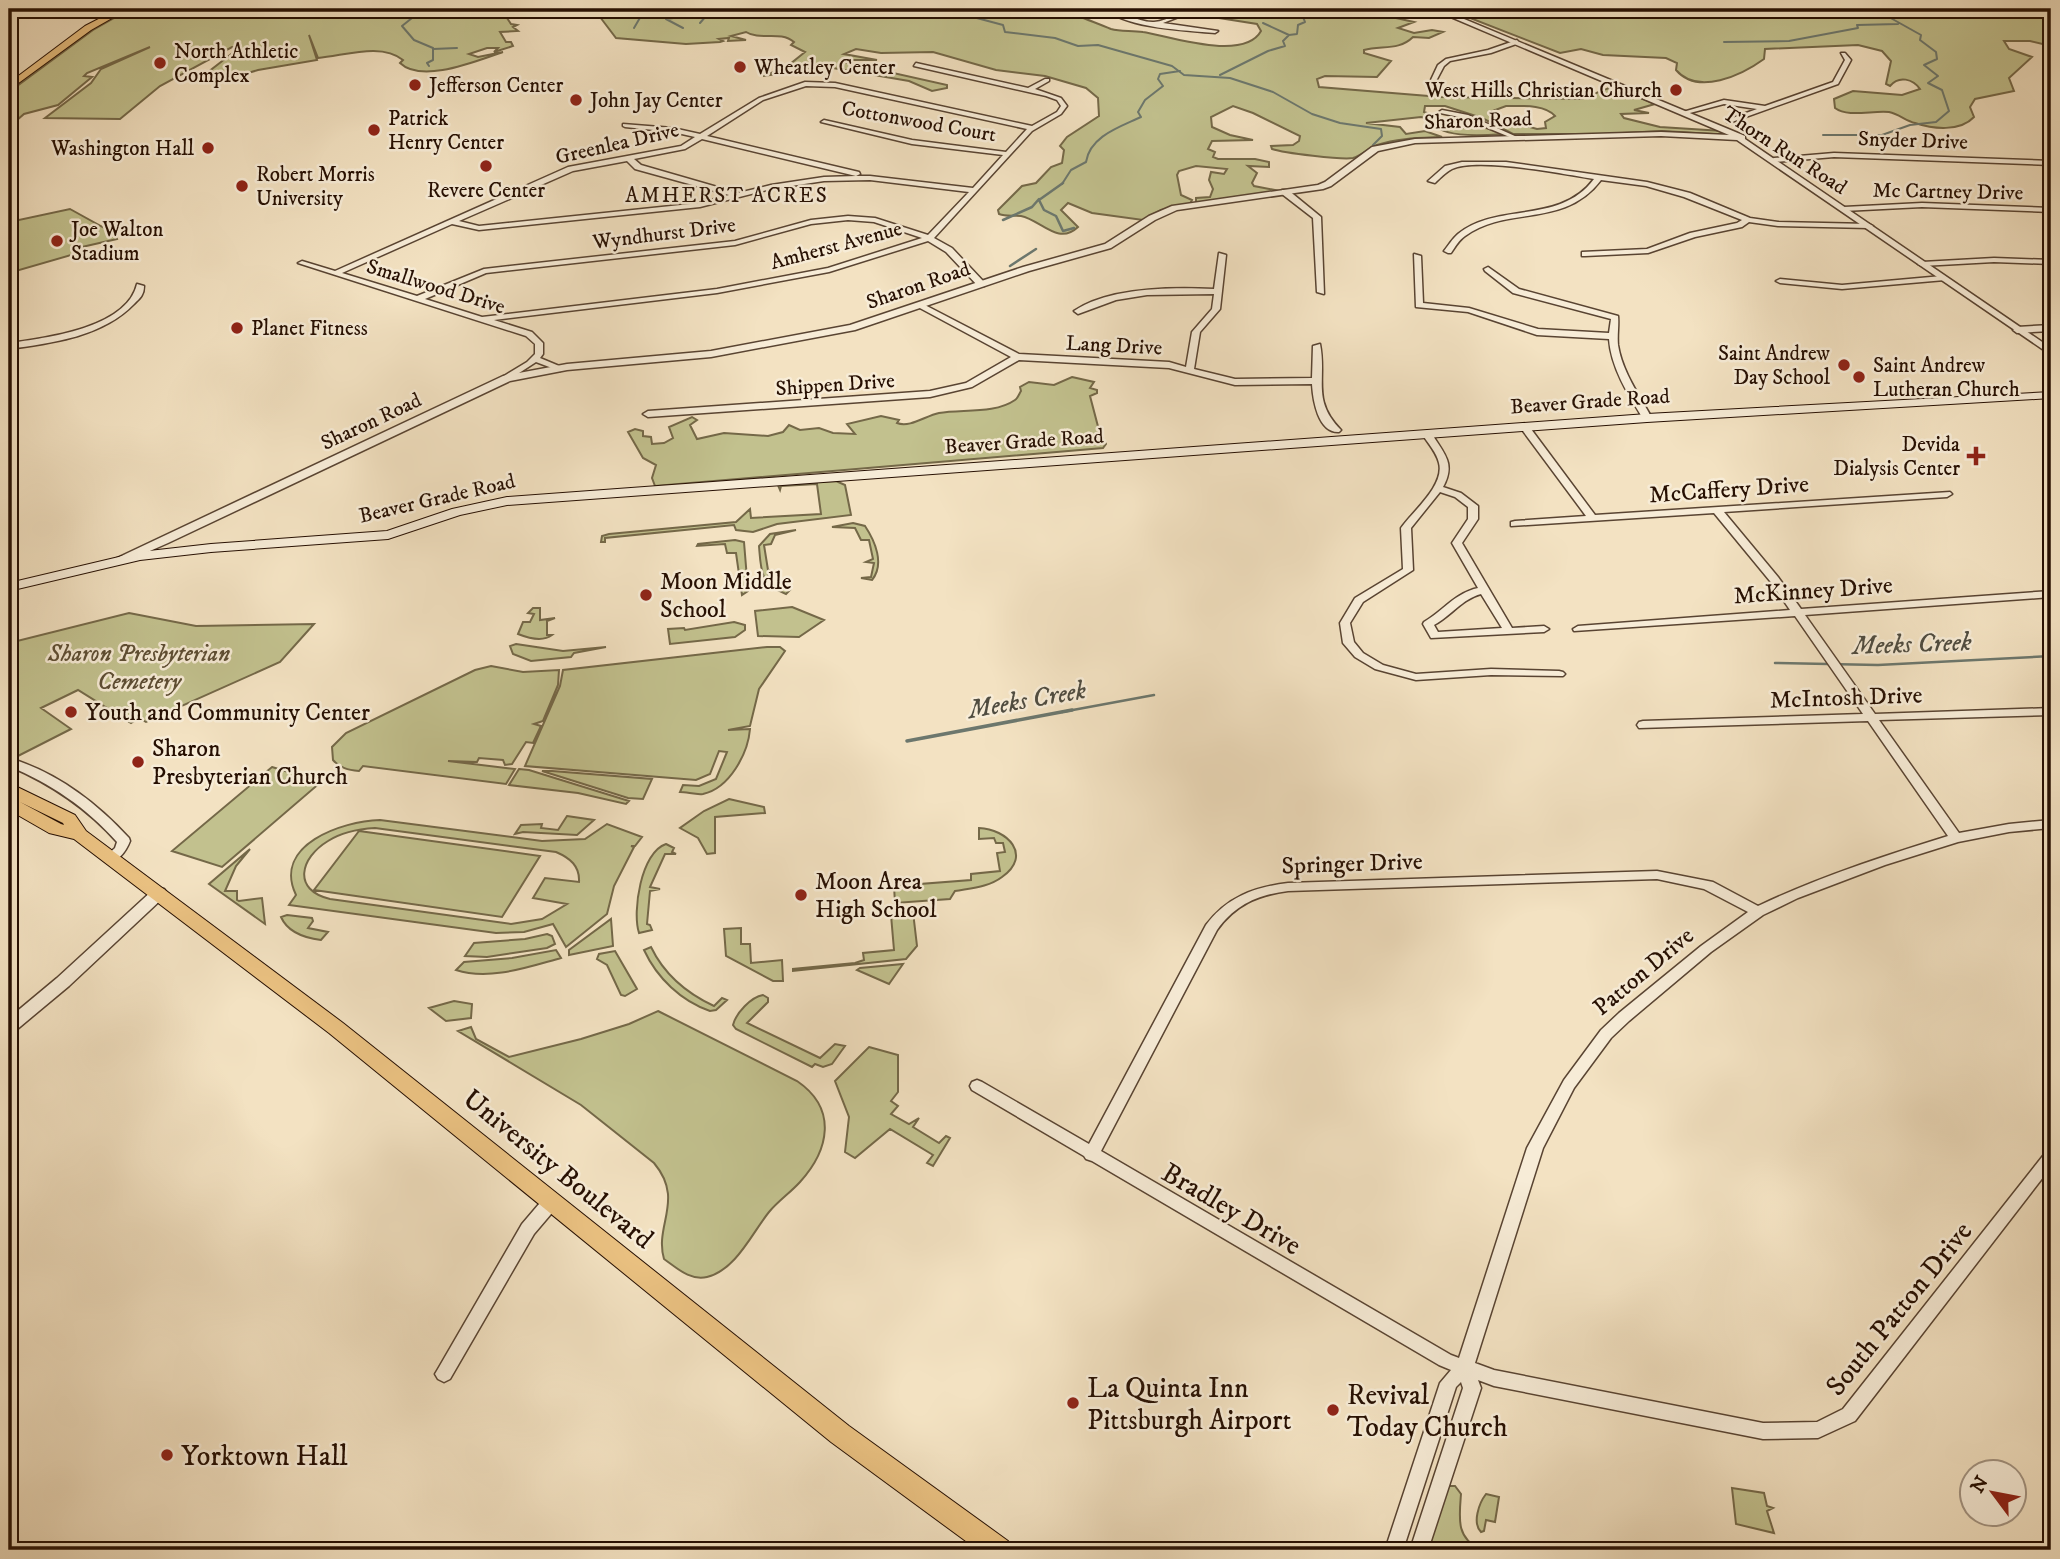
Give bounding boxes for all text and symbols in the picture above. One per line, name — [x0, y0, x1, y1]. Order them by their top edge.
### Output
place label: North Athletic Complex — [174, 39, 298, 89]
marker: North Athletic Complex — [152, 55, 168, 71]
place label: Wheatley Center — [753, 55, 895, 81]
marker: Wheatley Center — [732, 59, 748, 75]
place label: Jefferson Center — [427, 73, 564, 99]
marker: Jefferson Center — [407, 77, 423, 93]
place label: West Hills Christian Church — [1424, 78, 1662, 104]
marker: West Hills Christian Church — [1668, 82, 1684, 98]
place label: John Jay Center — [588, 88, 723, 114]
marker: John Jay Center — [568, 92, 584, 108]
street label: Cottonwood Court — [840, 96, 998, 148]
street label: Thorn Run Road — [1717, 101, 1852, 201]
place label: Patrick Henry Center — [388, 106, 504, 156]
street label: Sharon Road — [1424, 106, 1533, 136]
street label: Greenlea Drive — [553, 117, 682, 171]
marker: Patrick Henry Center — [366, 122, 382, 138]
street label: Snyder Drive — [1858, 126, 1969, 156]
place label: Washington Hall — [50, 136, 195, 162]
marker: Washington Hall — [200, 140, 216, 156]
marker: Revere Center — [478, 158, 494, 174]
place label: Robert Morris University — [256, 162, 375, 212]
marker: Robert Morris University — [234, 178, 250, 194]
place label: Revere Center — [427, 178, 545, 204]
street label: Mc Cartney Drive — [1872, 178, 2024, 206]
district label: AMHERST ACRES — [625, 183, 829, 209]
street label: Wyndhurst Drive — [590, 212, 737, 256]
street label: Amherst Avenue — [767, 216, 905, 276]
place label: Joe Walton Stadium — [69, 217, 163, 267]
marker: Joe Walton Stadium — [49, 233, 65, 249]
street label: Smallwood Drive — [363, 254, 509, 320]
street label: Sharon Road — [863, 256, 974, 316]
place label: Planet Fitness — [251, 316, 368, 342]
marker: Planet Fitness — [229, 320, 245, 336]
street label: Lang Drive — [1065, 330, 1163, 362]
place label: Saint Andrew Day School — [1718, 341, 1831, 391]
place label: Saint Andrew Lutheran Church — [1873, 353, 2020, 403]
marker: Saint Andrew Day School — [1836, 357, 1852, 373]
street label: Shippen Drive — [775, 368, 896, 402]
marker: Saint Andrew Lutheran Church — [1851, 369, 1867, 385]
street label: Beaver Grade Road — [1510, 383, 1671, 421]
street label: Sharon Road — [317, 387, 426, 456]
street label: Beaver Grade Road — [944, 423, 1105, 461]
place label: Devida Dialysis Center — [1833, 432, 1960, 482]
marker: Devida Dialysis Center — [1966, 446, 1986, 466]
street label: Beaver Grade Road — [357, 468, 518, 530]
street label: McCaffery Drive — [1648, 469, 1810, 511]
place label: Moon Middle School — [660, 567, 792, 625]
street label: McKinney Drive — [1732, 570, 1894, 612]
marker: Moon Middle School — [638, 587, 654, 603]
water label: Meeks Creek — [1850, 626, 1972, 663]
park label: Sharon Presbyterian Cemetery — [47, 639, 230, 697]
water label: Meeks Creek — [964, 674, 1089, 727]
street label: McIntosh Drive — [1769, 680, 1923, 716]
place label: Youth and Community Center — [85, 698, 370, 728]
marker: Youth and Community Center — [63, 704, 79, 720]
place label: Sharon Presbyterian Church — [152, 734, 348, 792]
marker: Sharon Presbyterian Church — [130, 754, 146, 770]
street label: Springer Drive — [1281, 847, 1423, 881]
place label: Moon Area High School — [815, 867, 937, 925]
marker: Moon Area High School — [793, 887, 809, 903]
street label: Patton Drive — [1587, 921, 1700, 1023]
street label: University Boulevard — [456, 1082, 660, 1257]
street label: Bradley Drive — [1155, 1155, 1307, 1263]
street label: South Patton Drive — [1818, 1215, 1980, 1403]
place label: La Quinta Inn Pittsburgh Airport — [1087, 1371, 1291, 1438]
place label: Revival Today Church — [1347, 1378, 1508, 1445]
marker: La Quinta Inn Pittsburgh Airport — [1065, 1395, 1081, 1411]
marker: Revival Today Church — [1325, 1402, 1341, 1418]
place label: Yorktown Hall — [181, 1439, 348, 1474]
marker: Yorktown Hall — [159, 1447, 175, 1463]
north arrow — [1958, 1458, 2028, 1528]
text: N — [1966, 1472, 1994, 1497]

